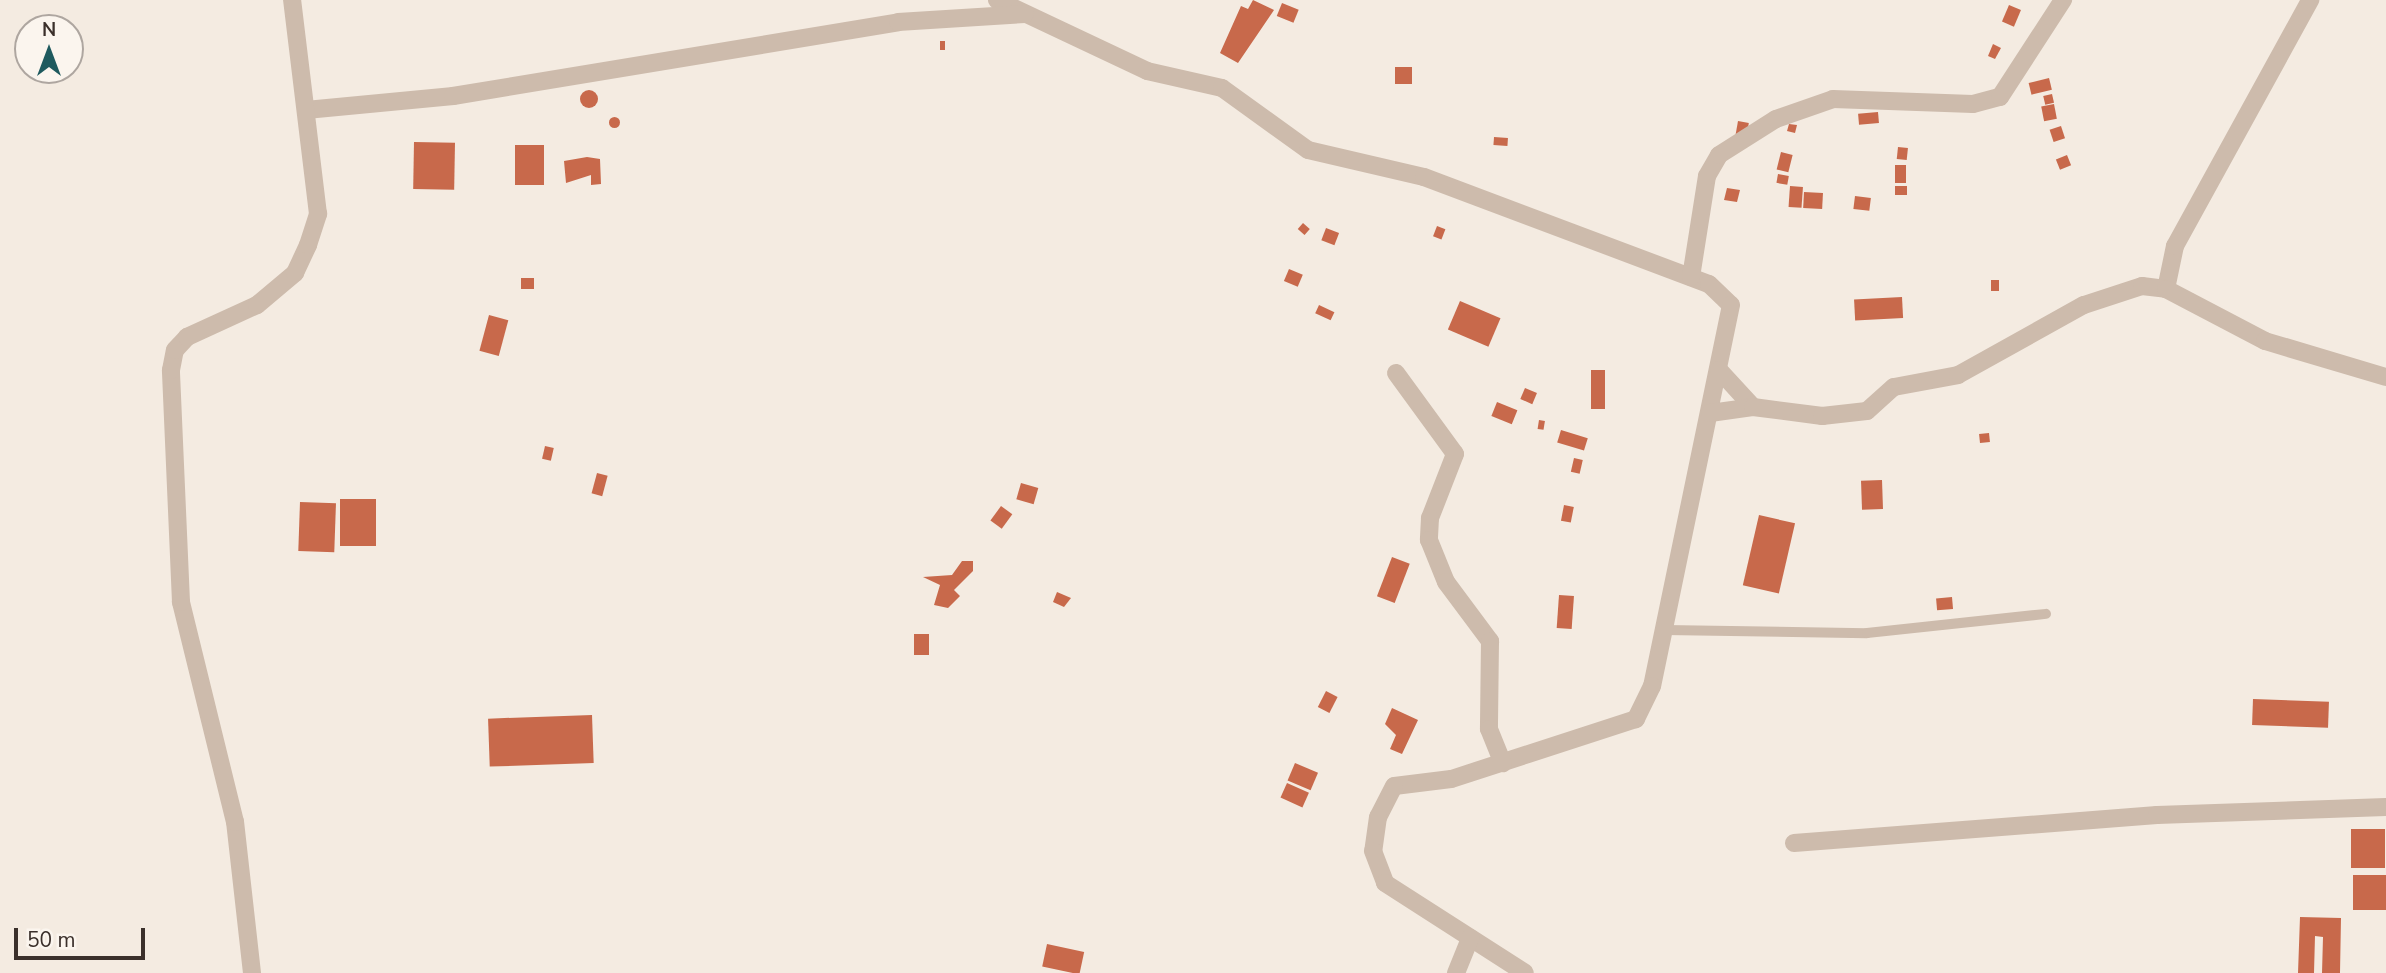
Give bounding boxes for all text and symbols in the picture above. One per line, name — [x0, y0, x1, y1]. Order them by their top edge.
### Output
north arrow — [14, 14, 84, 84]
text: N — [42, 17, 56, 43]
scale bar — [18, 914, 149, 958]
text: 50 m — [27, 926, 76, 954]

